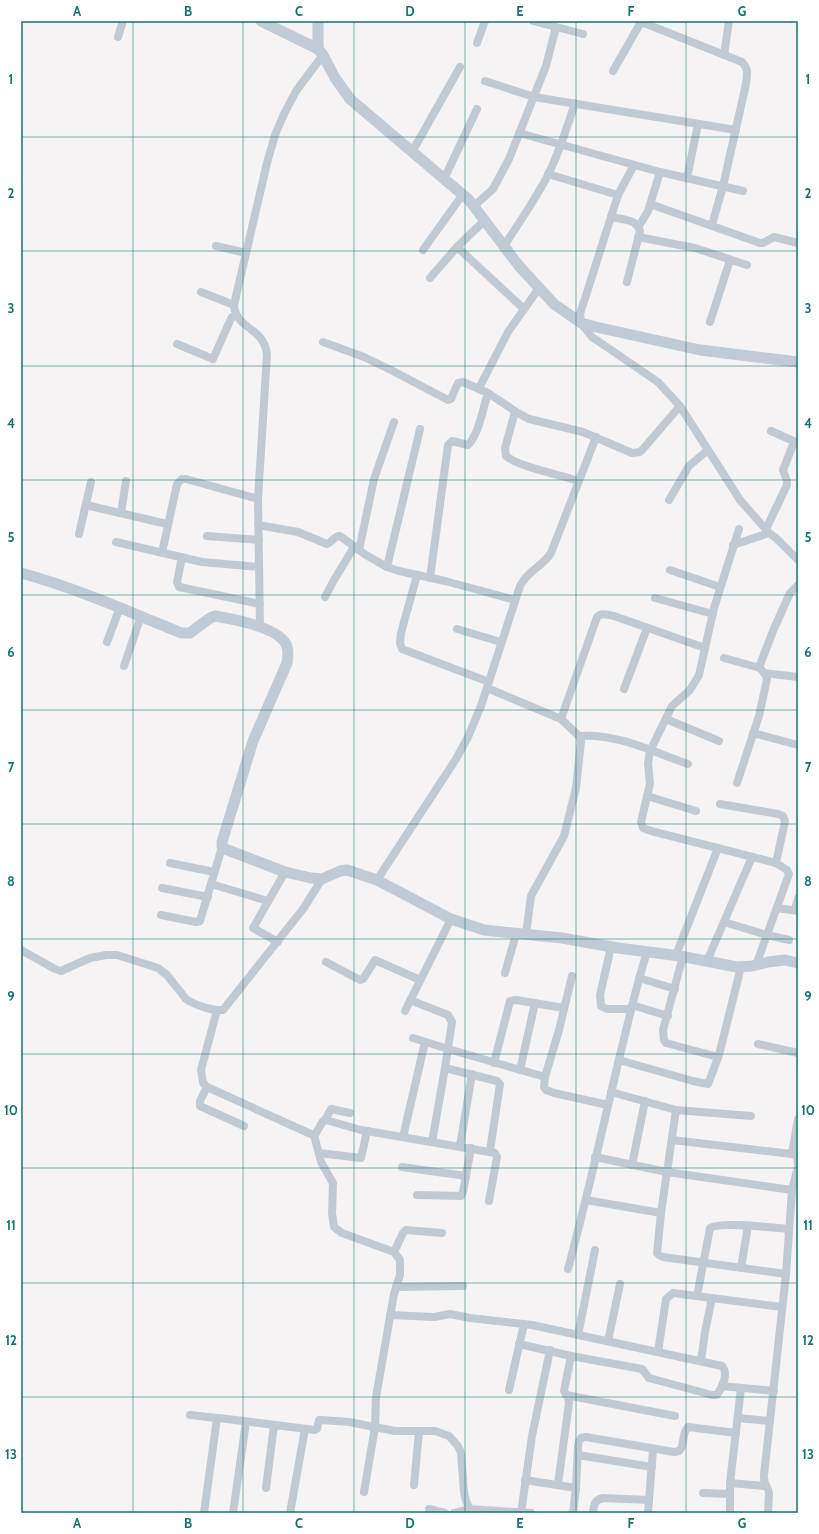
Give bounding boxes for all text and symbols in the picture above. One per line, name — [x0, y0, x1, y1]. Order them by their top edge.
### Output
text: A — [73, 3, 82, 19]
text: B — [184, 3, 192, 19]
text: C — [295, 3, 303, 19]
text: D — [405, 3, 415, 19]
text: E — [516, 3, 524, 19]
text: F — [628, 3, 635, 19]
text: G — [738, 3, 747, 19]
text: 1 — [9, 71, 13, 87]
text: 1 — [806, 71, 810, 87]
text: 2 — [8, 185, 15, 201]
text: 2 — [805, 185, 812, 201]
text: 3 — [7, 300, 15, 316]
text: 3 — [804, 300, 812, 316]
text: 4 — [7, 415, 15, 431]
text: 4 — [804, 415, 812, 431]
text: 5 — [8, 529, 15, 545]
text: 5 — [805, 529, 812, 545]
text: 6 — [7, 644, 15, 660]
text: 6 — [804, 644, 812, 660]
text: 7 — [8, 759, 15, 775]
text: 7 — [805, 759, 812, 775]
text: 8 — [7, 873, 15, 889]
text: 8 — [804, 873, 812, 889]
text: 9 — [7, 988, 15, 1004]
text: 9 — [804, 988, 812, 1004]
text: 10 — [4, 1102, 18, 1118]
text: 10 — [801, 1102, 815, 1118]
text: 11 — [6, 1217, 16, 1233]
text: 11 — [803, 1217, 813, 1233]
text: 12 — [5, 1332, 17, 1348]
text: 12 — [802, 1332, 814, 1348]
text: 13 — [5, 1446, 17, 1462]
text: 13 — [802, 1446, 814, 1462]
text: A — [73, 1515, 82, 1531]
text: B — [184, 1515, 192, 1531]
text: C — [295, 1515, 303, 1531]
text: D — [405, 1515, 415, 1531]
text: E — [516, 1515, 524, 1531]
text: F — [628, 1515, 635, 1531]
text: G — [738, 1515, 747, 1531]

